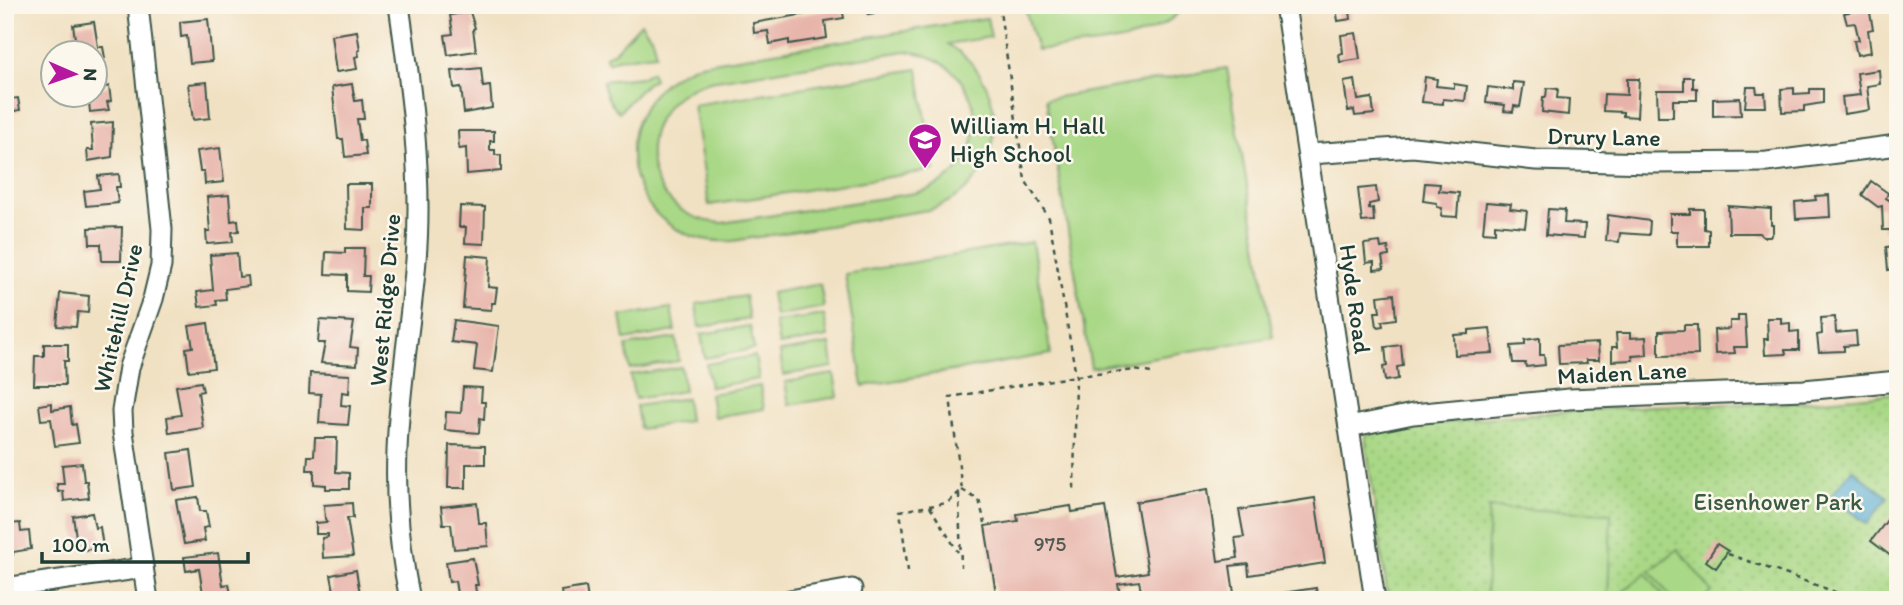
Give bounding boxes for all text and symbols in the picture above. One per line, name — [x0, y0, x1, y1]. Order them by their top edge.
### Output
north arrow — [38, 38, 108, 108]
text: N — [79, 68, 102, 81]
place label: William H. Hall High School — [950, 111, 1105, 168]
school or university icon: William H. Hall High School — [906, 121, 944, 170]
street label: Drury Lane — [1547, 121, 1661, 152]
street label: West Ridge Drive — [363, 212, 406, 387]
street label: Whitehill Drive — [86, 241, 149, 395]
street label: Hyde Road — [1333, 242, 1378, 355]
street label: Maiden Lane — [1556, 355, 1688, 390]
park label: Eisenhower Park — [1694, 487, 1863, 516]
scale bar — [42, 521, 248, 565]
house number: 975 — [1034, 531, 1066, 556]
text: 100 m — [52, 532, 110, 557]

